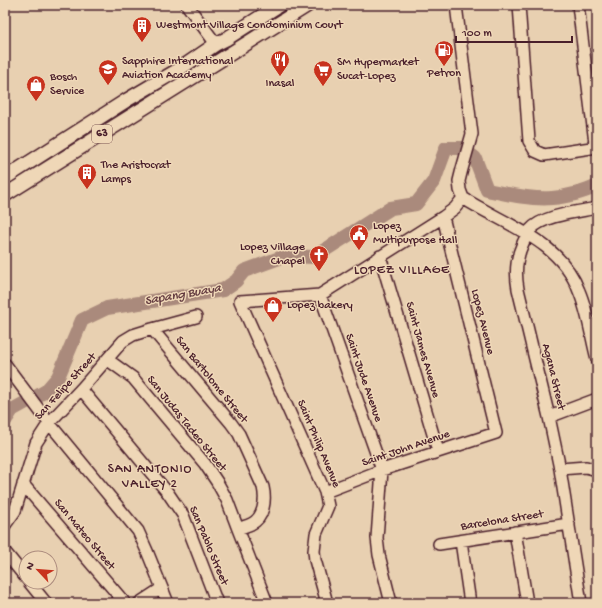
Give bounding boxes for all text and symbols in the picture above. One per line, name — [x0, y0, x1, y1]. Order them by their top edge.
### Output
building icon: Westmont Village Condominium Court — [131, 15, 153, 43]
scale bar — [456, 18, 572, 44]
place label: Westmont Village Condominium Court — [156, 19, 344, 33]
text: 100 m — [461, 27, 492, 41]
fuel station icon: Petron — [433, 39, 455, 67]
restaurant icon: Inasal — [269, 49, 291, 77]
place label: Sapphire International Aviation Academy — [122, 55, 234, 83]
place label: SM Hypermarket Sucat-Lopez — [337, 56, 420, 84]
school or university icon: Sapphire International Aviation Academy — [97, 58, 119, 86]
supermarket icon: SM Hypermarket Sucat-Lopez — [312, 59, 334, 87]
place label: Petron — [426, 67, 461, 81]
place label: Bosch Service — [49, 71, 85, 99]
shop icon: Bosch Service — [25, 74, 47, 102]
place label: Inasal — [266, 77, 295, 91]
road number: 63 — [92, 125, 112, 143]
place label: The Aristocrat Lamps — [100, 159, 172, 187]
building icon: The Aristocrat Lamps — [76, 162, 98, 190]
place label: Lopez Multipurpose Hall — [373, 220, 458, 248]
public building icon: Lopez Multipurpose Hall — [348, 223, 370, 251]
place label: Lopez Village Chapel — [240, 241, 306, 269]
church icon: Lopez Village Chapel — [308, 244, 330, 272]
district label: LOPEZ VILLAGE — [354, 263, 450, 278]
water label: Sapang Buaya — [144, 281, 223, 309]
street label: Lopez Avenue — [467, 288, 497, 357]
shop icon: Lopez bakery — [262, 295, 284, 323]
place label: Lopez bakery — [287, 299, 353, 313]
street label: Saint James Avenue — [402, 300, 443, 400]
street label: Saint Jude Avenue — [341, 332, 385, 425]
street label: San Bartolome Street — [172, 334, 251, 427]
street label: Agana Street — [538, 342, 568, 413]
street label: San Felipe Street — [32, 350, 100, 423]
street label: San Judas Tadeo Street — [143, 373, 230, 476]
street label: Saint Philip Avenue — [293, 398, 343, 491]
street label: Saint John Avenue — [360, 427, 453, 471]
district label: SAN ANTONIO VALLEY 2 — [108, 462, 192, 492]
street label: San Mateo Street — [50, 497, 118, 574]
street label: San Pablo Street — [185, 505, 231, 588]
street label: Barcelona Street — [459, 507, 545, 535]
north arrow — [18, 550, 58, 590]
text: N — [24, 561, 38, 572]

